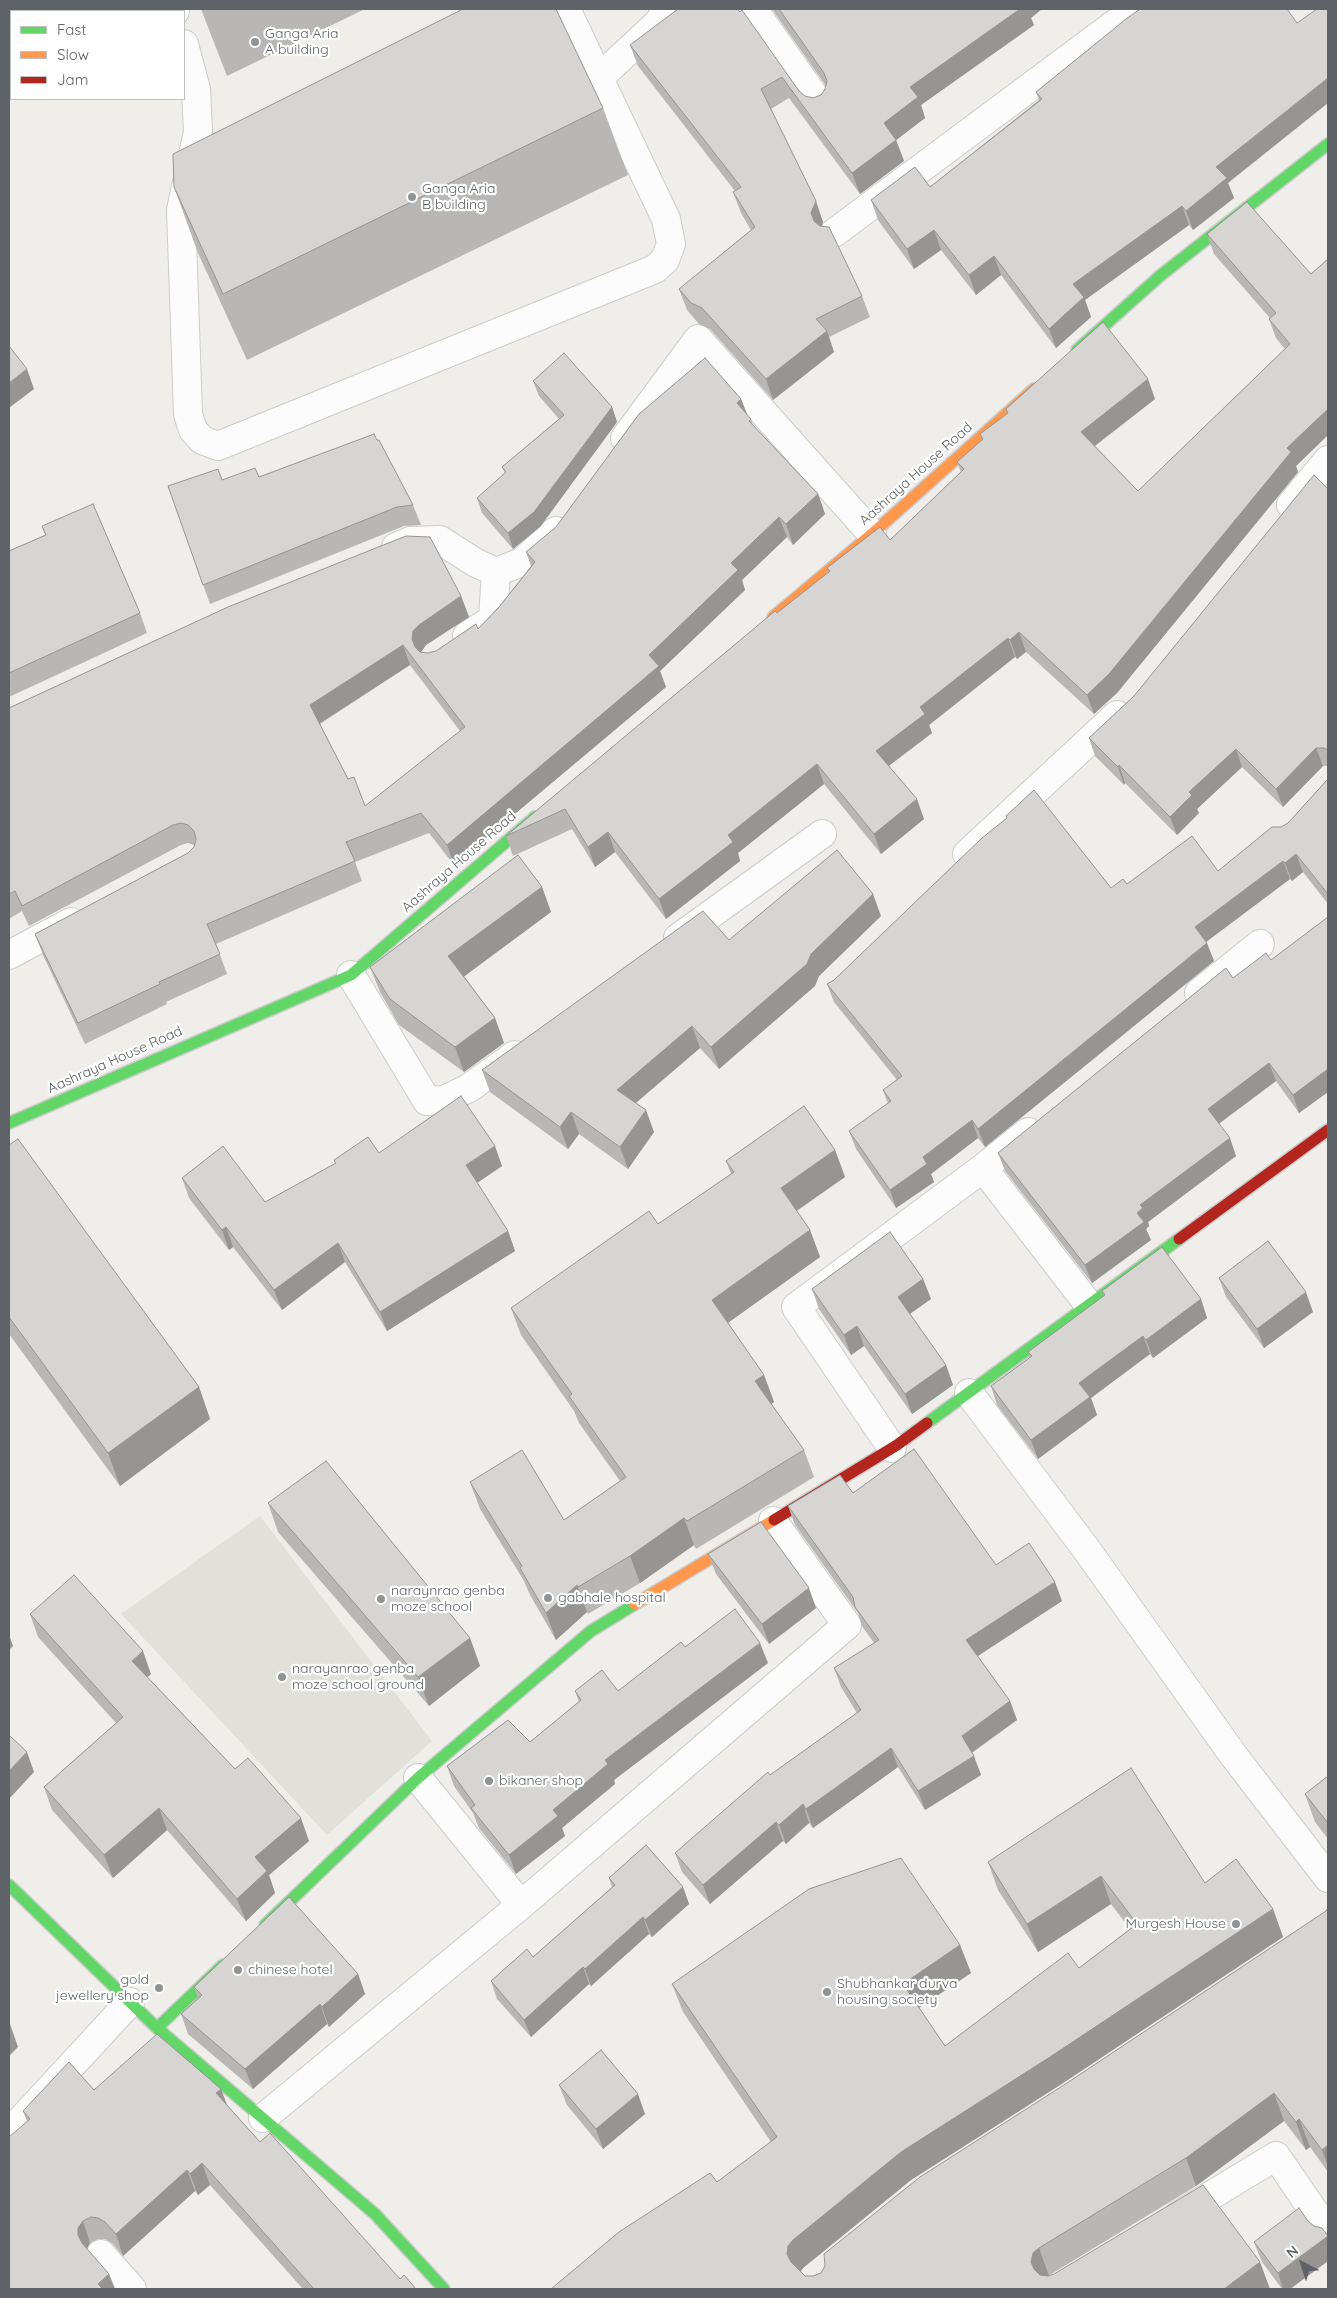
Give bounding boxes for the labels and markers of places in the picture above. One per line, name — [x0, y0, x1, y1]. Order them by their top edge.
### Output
place label: Ganga Aria A building — [265, 26, 338, 58]
marker: Ganga Aria A building — [249, 36, 261, 48]
place label: Ganga Aria B building — [422, 181, 495, 213]
marker: Ganga Aria B building — [406, 191, 418, 203]
place label: naraynrao genba moze school — [391, 1583, 505, 1615]
place label: gabhale hospital — [558, 1590, 666, 1606]
marker: gabhale hospital — [542, 1592, 554, 1604]
marker: naraynrao genba moze school — [375, 1593, 387, 1605]
place label: narayanrao genba moze school ground — [292, 1661, 424, 1694]
marker: narayanrao genba moze school ground — [276, 1671, 288, 1683]
place label: bikaner shop — [499, 1773, 583, 1789]
marker: bikaner shop — [483, 1775, 495, 1787]
place label: Murgesh House — [1126, 1916, 1226, 1932]
marker: Murgesh House — [1230, 1918, 1242, 1930]
place label: chinese hotel — [248, 1962, 333, 1978]
marker: chinese hotel — [232, 1964, 244, 1976]
place label: gold jewellery shop — [56, 1972, 149, 2004]
place label: Shubhankar durva housing society — [837, 1976, 958, 2008]
marker: gold jewellery shop — [153, 1982, 165, 1994]
marker: Shubhankar durva housing society — [821, 1986, 833, 1998]

